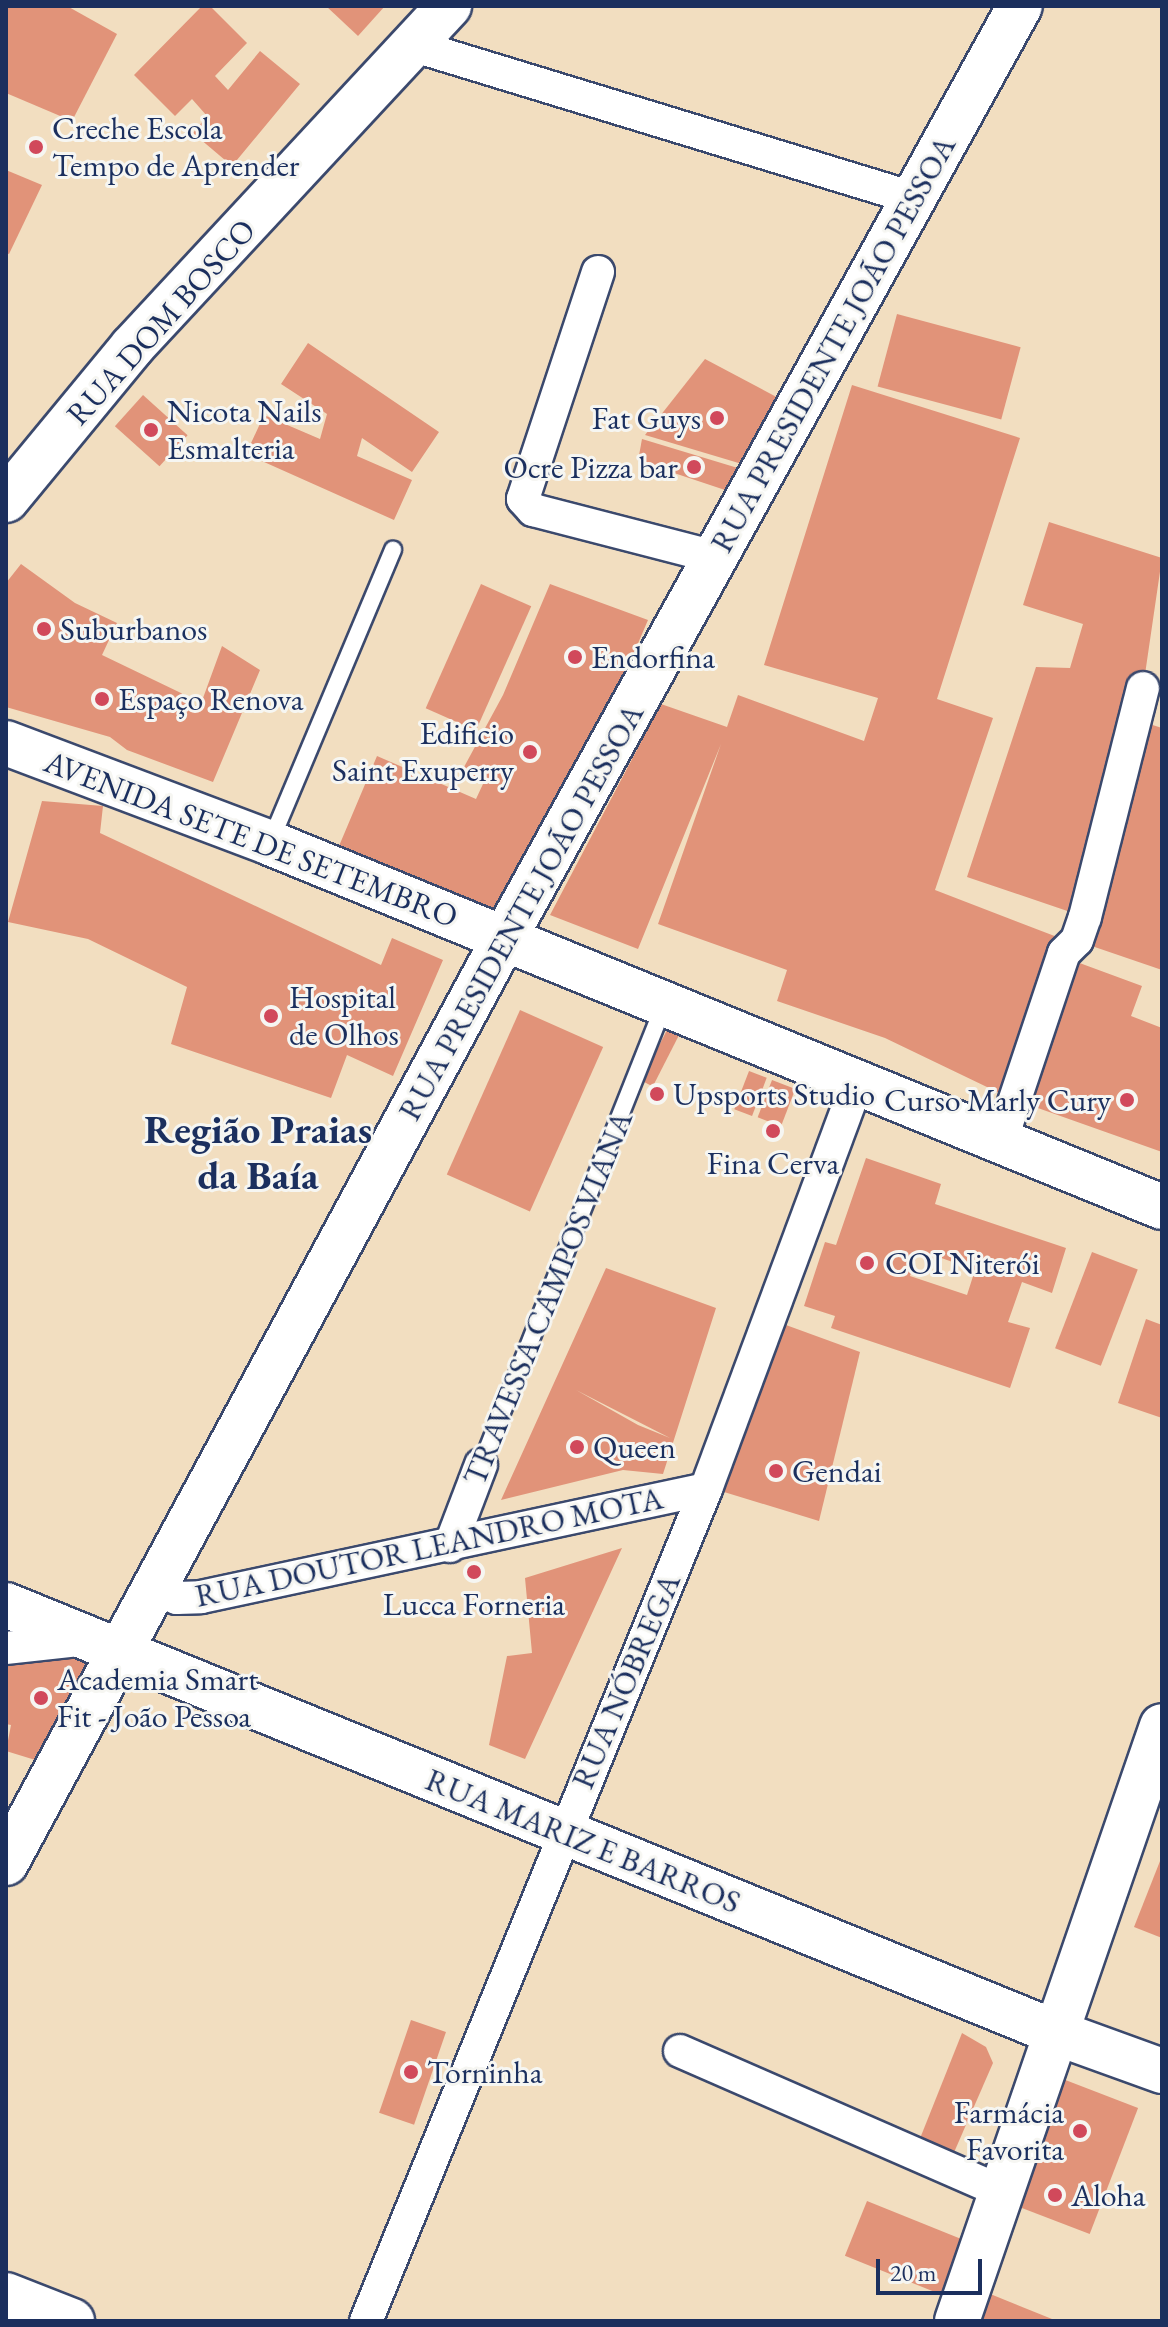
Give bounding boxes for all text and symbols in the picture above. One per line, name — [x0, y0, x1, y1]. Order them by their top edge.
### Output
place label: Creche Escola Tempo de Aprender — [52, 110, 300, 185]
street label: RUA PRESIDENTE JOÃO PESSOA — [702, 129, 964, 559]
marker: Creche Escola Tempo de Aprender — [27, 138, 45, 156]
street label: RUA DOM BOSCO — [58, 211, 264, 433]
place label: Nicota Nails Esmalteria — [167, 393, 322, 468]
place label: Fat Guys — [592, 399, 701, 437]
marker: Fat Guys — [708, 409, 726, 427]
marker: Nicota Nails Esmalteria — [142, 421, 160, 439]
place label: Ocre Pizza bar — [503, 448, 678, 486]
marker: Ocre Pizza bar — [685, 458, 703, 476]
place label: Suburbanos — [60, 610, 207, 648]
marker: Suburbanos — [35, 620, 53, 638]
place label: Endorfina — [591, 638, 715, 676]
marker: Endorfina — [566, 648, 584, 666]
place label: Espaço Renova — [118, 680, 304, 718]
marker: Espaço Renova — [93, 690, 111, 708]
street label: RUA PRESIDENTE JOÃO PESSOA — [390, 697, 652, 1127]
place label: Edificio Saint Exuperry — [332, 715, 514, 790]
street label: AVENIDA SETE DE SETEMBRO — [39, 742, 463, 936]
marker: Edificio Saint Exuperry — [521, 743, 539, 761]
place label: Hospital de Olhos — [289, 979, 399, 1054]
marker: Hospital de Olhos — [260, 1005, 282, 1027]
place label: Upsports Studio — [673, 1075, 875, 1113]
place label: Curso Marly Cury — [884, 1081, 1111, 1119]
marker: Upsports Studio — [648, 1085, 666, 1103]
marker: Curso Marly Cury — [1118, 1091, 1136, 1109]
district label: Região Praias da Baía — [144, 1105, 372, 1199]
street label: TRAVESSA CAMPOS VIANA — [455, 1105, 641, 1491]
marker: Fina Cerva — [764, 1122, 782, 1140]
place label: Fina Cerva — [707, 1144, 839, 1182]
place label: COI Niterói — [885, 1244, 1039, 1282]
marker: COI Niterói — [856, 1252, 878, 1274]
place label: Queen — [593, 1428, 676, 1466]
marker: Queen — [568, 1438, 586, 1456]
place label: Gendai — [792, 1452, 882, 1490]
marker: Gendai — [767, 1462, 785, 1480]
street label: RUA DOUTOR LEANDRO MOTA — [192, 1479, 666, 1615]
marker: Lucca Forneria — [465, 1563, 483, 1581]
street label: RUA NÓBREGA — [563, 1568, 689, 1794]
place label: Lucca Forneria — [383, 1585, 565, 1623]
place label: Academia Smart Fit - João Pessoa — [57, 1661, 258, 1736]
marker: Academia Smart Fit - João Pessoa — [32, 1689, 50, 1707]
street label: RUA MARIZ E BARROS — [420, 1760, 746, 1922]
place label: Torninha — [427, 2053, 542, 2091]
marker: Torninha — [402, 2063, 420, 2081]
place label: Farmácia Favorita — [954, 2094, 1064, 2169]
marker: Farmácia Favorita — [1071, 2122, 1089, 2140]
place label: Aloha — [1071, 2176, 1145, 2214]
marker: Aloha — [1046, 2186, 1064, 2204]
scale bar — [880, 2243, 986, 2293]
text: 20 m — [890, 2257, 937, 2288]

